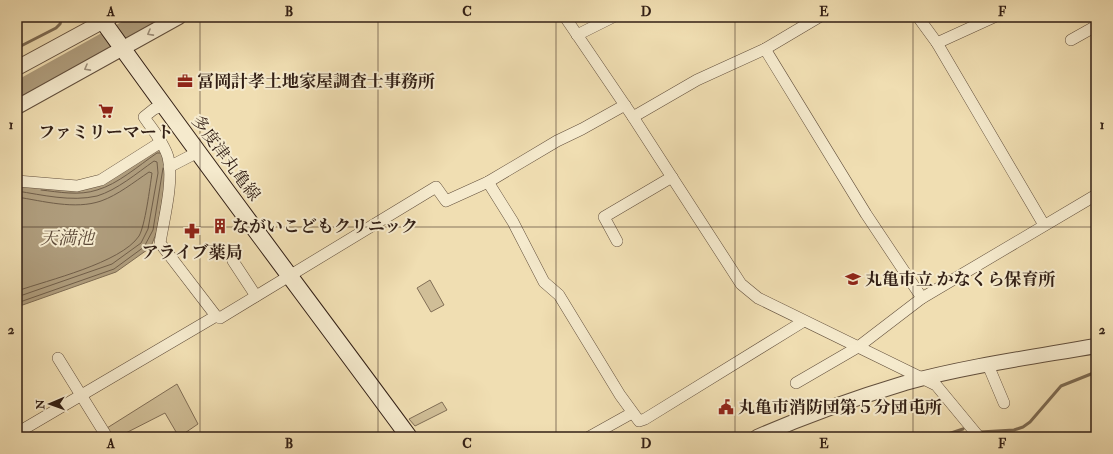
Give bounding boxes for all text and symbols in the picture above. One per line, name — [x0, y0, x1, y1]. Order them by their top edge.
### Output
text: A — [106, 4, 116, 20]
text: B — [285, 4, 293, 20]
text: C — [462, 4, 472, 20]
text: D — [641, 4, 652, 20]
text: E — [819, 4, 829, 20]
text: F — [998, 4, 1007, 20]
one-way arrow — [147, 28, 154, 36]
one-way arrow — [84, 63, 91, 70]
place label: 冨岡計孝土地家屋調査士事務所 — [197, 71, 435, 92]
office icon: 冨岡計孝土地家屋調査士事務所 — [176, 72, 194, 90]
supermarket icon: ファミリーマート — [97, 102, 115, 120]
street label: 多度津丸亀線 — [187, 111, 265, 205]
text: 1 — [9, 117, 14, 133]
text: 1 — [1100, 117, 1105, 133]
place label: ファミリーマート — [38, 122, 174, 143]
place label: ながいこどもクリニック — [232, 216, 418, 237]
building icon: ながいこどもクリニック — [211, 217, 229, 235]
pharmacy icon: アライブ薬局 — [183, 222, 201, 240]
water label: 天満池 — [40, 227, 96, 250]
place label: アライブ薬局 — [142, 242, 242, 263]
place label: 丸亀市立 かなくら保育所 — [865, 269, 1056, 290]
school or university icon: 丸亀市立 かなくら保育所 — [844, 270, 862, 288]
text: 2 — [8, 322, 15, 338]
text: 2 — [1099, 322, 1106, 338]
north arrow — [30, 384, 70, 424]
place label: 丸亀市消防団第５分団屯所 — [738, 397, 942, 418]
text: N — [34, 398, 47, 410]
public building icon: 丸亀市消防団第５分団屯所 — [717, 398, 735, 416]
text: A — [106, 436, 116, 452]
text: B — [285, 436, 293, 452]
text: C — [462, 436, 472, 452]
text: D — [641, 436, 652, 452]
text: E — [819, 436, 829, 452]
text: F — [998, 436, 1007, 452]

